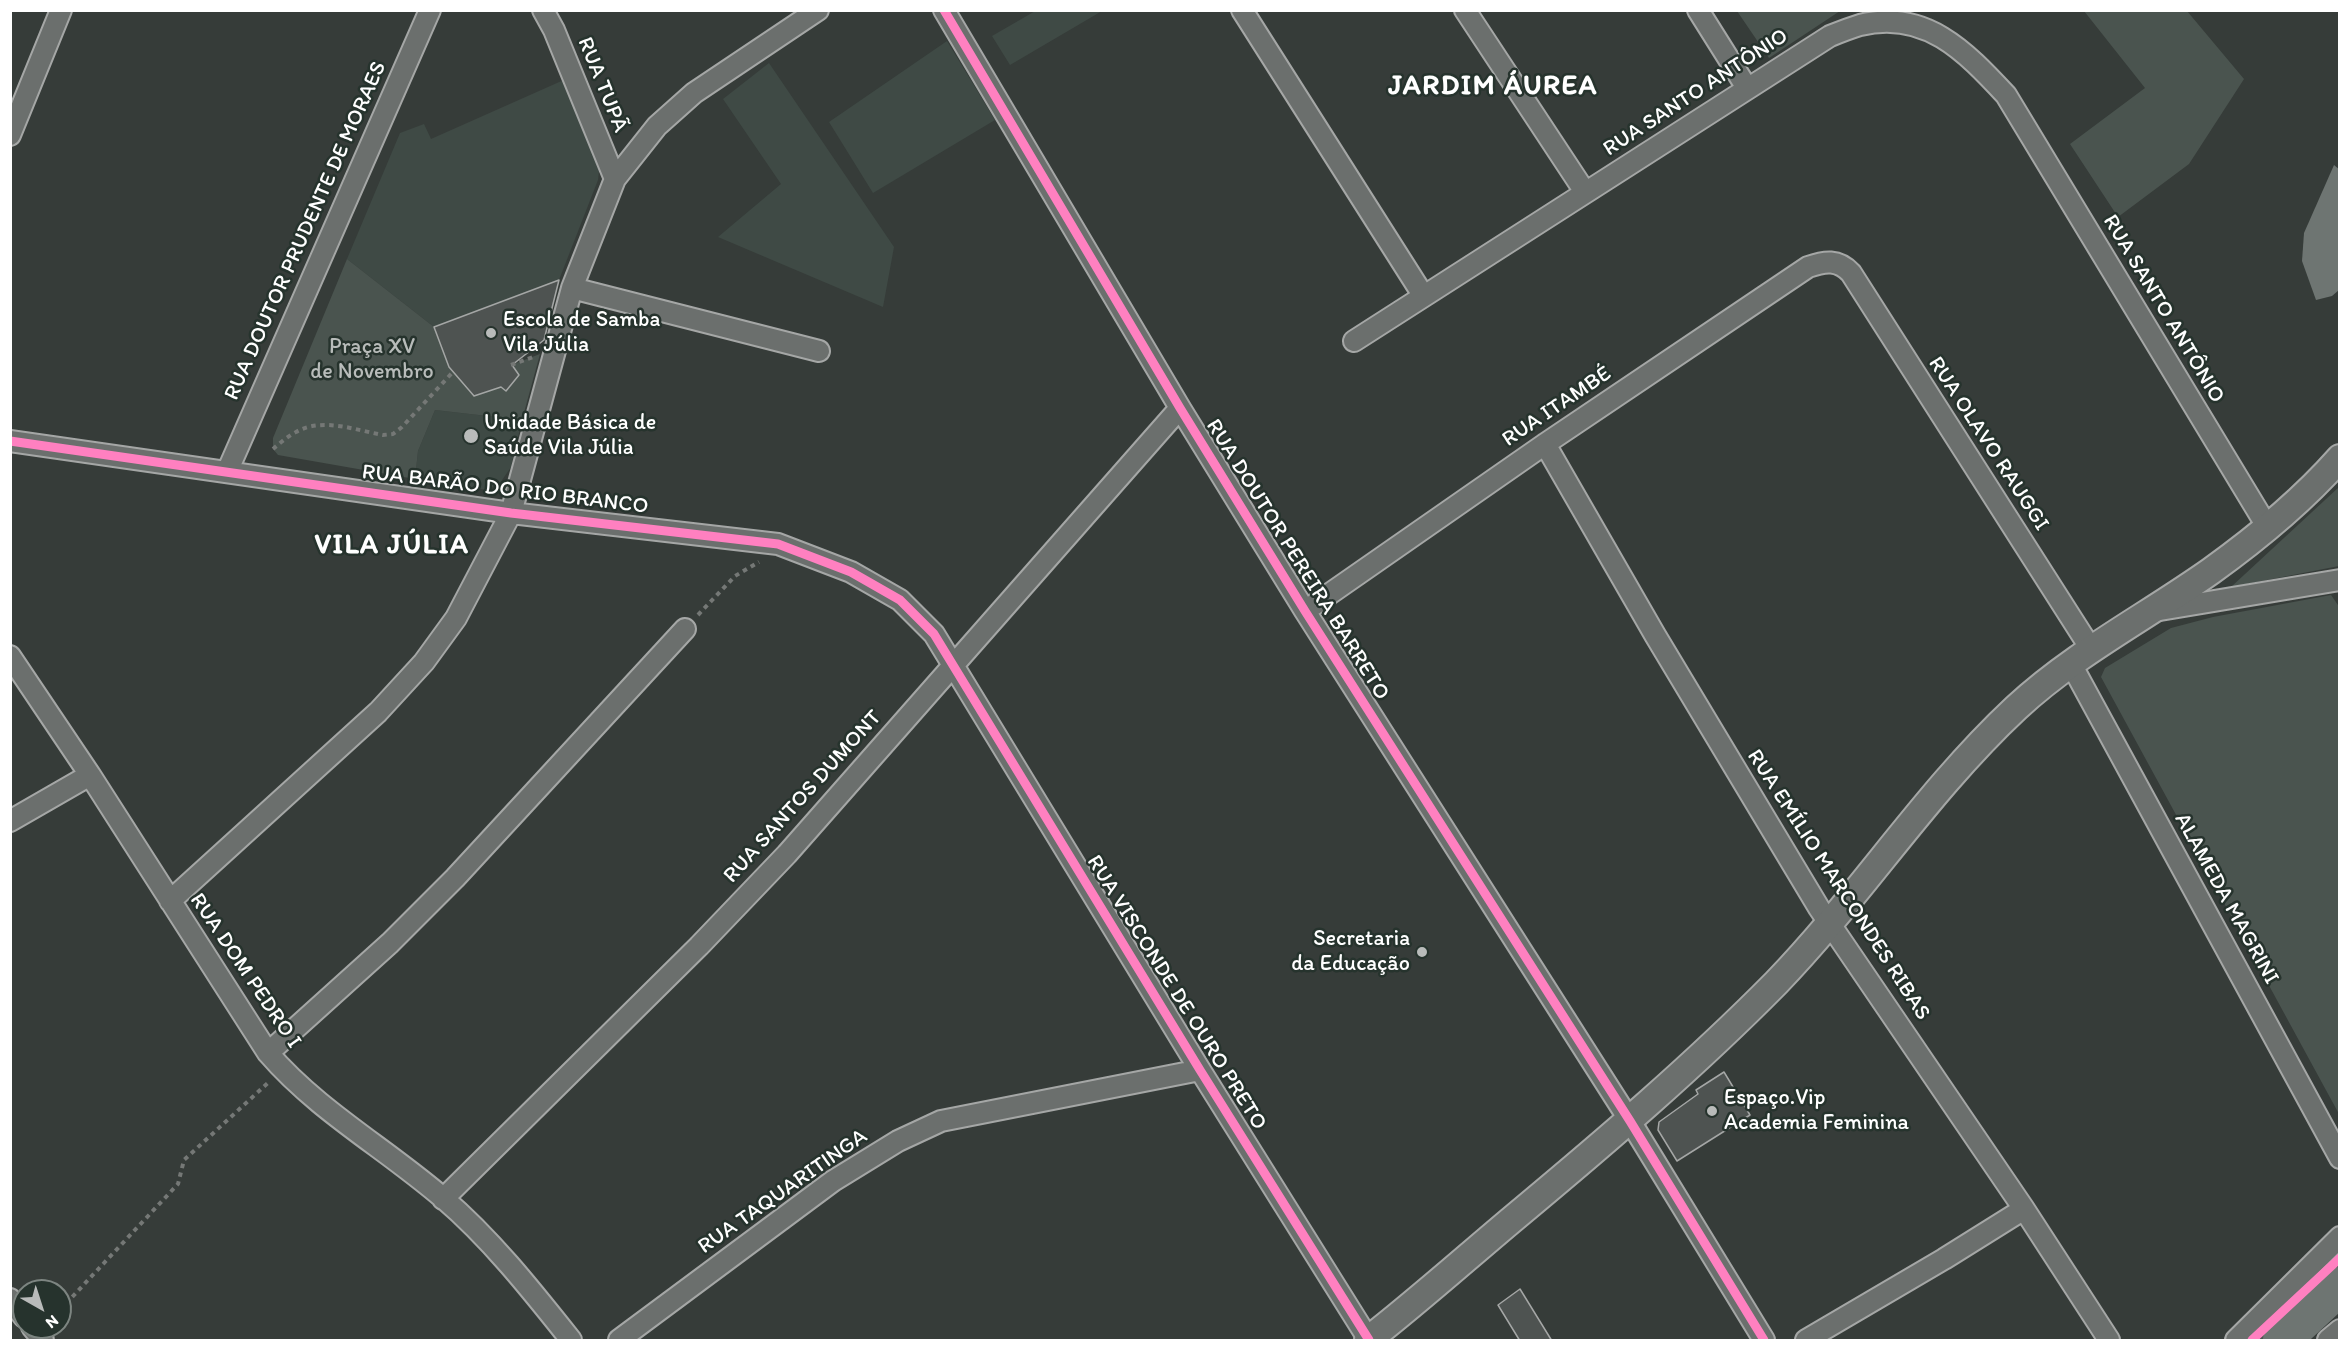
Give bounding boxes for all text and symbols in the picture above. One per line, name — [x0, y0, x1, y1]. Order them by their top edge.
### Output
street label: RUA SANTO ANTÔNIO — [1599, 23, 1793, 163]
street label: RUA TUPÃ — [571, 33, 633, 137]
street label: RUA DOUTOR PRUDENTE DE MORAES — [219, 58, 393, 404]
district label: JARDIM ÁUREA — [1389, 70, 1597, 104]
street label: RUA SANTO ANTÔNIO — [2096, 210, 2230, 408]
place label: Escola de Samba Vila Júlia — [503, 307, 660, 358]
marker: Escola de Samba Vila Júlia — [484, 326, 498, 340]
park label: Praça XV de Novembro — [310, 334, 434, 386]
street label: RUA OLAVO RAUGGI — [1922, 352, 2054, 536]
street label: RUA ITAMBÉ — [1497, 361, 1617, 453]
place label: Unidade Básica de Saúde Vila Júlia — [484, 410, 656, 462]
street label: RUA DOUTOR PEREIRA BARRETO — [1199, 415, 1395, 705]
marker: Unidade Básica de Saúde Vila Júlia — [462, 427, 480, 445]
street label: RUA BARÃO DO RIO BRANCO — [360, 459, 650, 521]
district label: VILA JÚLIA — [314, 529, 470, 563]
street label: RUA SANTOS DUMONT — [718, 705, 888, 889]
street label: RUA EMÍLIO MARCONDES RIBAS — [1741, 745, 1935, 1025]
street label: ALAMEDA MAGRINI — [2168, 809, 2284, 989]
street label: RUA VISCONDE DE OURO PRETO — [1080, 851, 1272, 1135]
street label: RUA DOM PEDRO I — [183, 888, 307, 1054]
place label: Secretaria da Educação — [1291, 926, 1410, 978]
marker: Secretaria da Educação — [1415, 945, 1429, 959]
place label: Espaço.Vip Academia Feminina — [1724, 1085, 1909, 1136]
marker: Espaço.Vip Academia Feminina — [1705, 1104, 1719, 1118]
street label: RUA TAQUARITINGA — [693, 1124, 873, 1260]
north arrow — [12, 1279, 72, 1339]
text: N — [42, 1311, 63, 1333]

